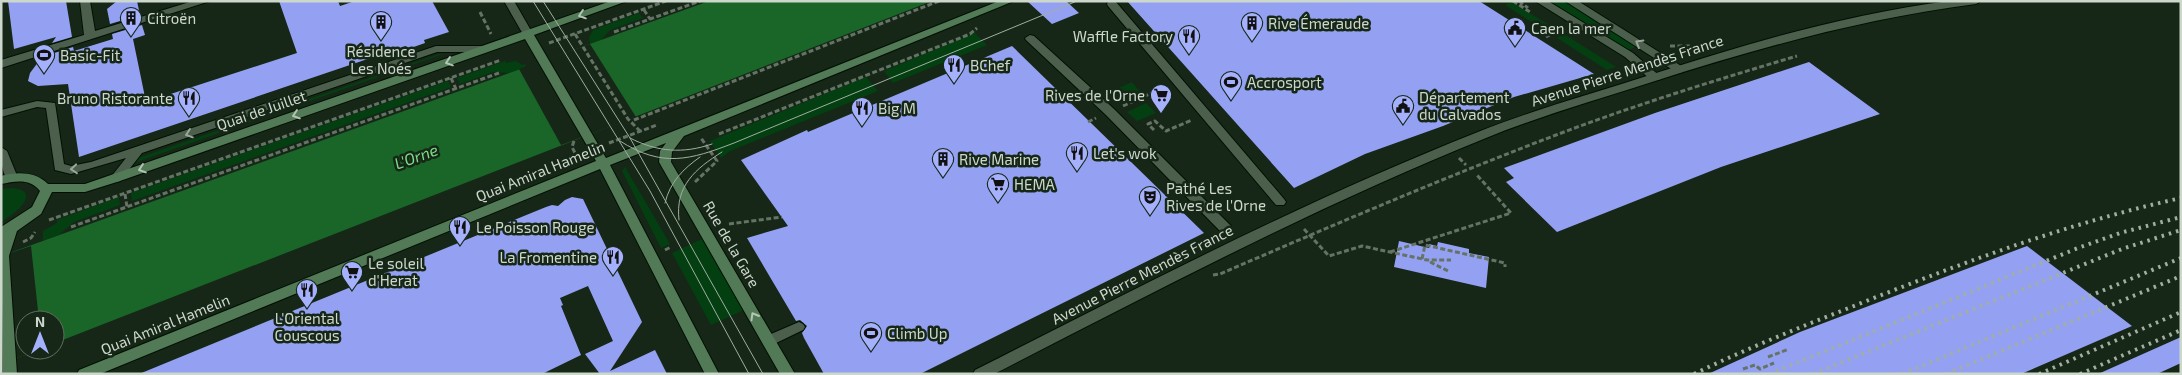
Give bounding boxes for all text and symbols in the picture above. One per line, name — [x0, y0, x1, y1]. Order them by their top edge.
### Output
building icon: Citroën — [119, 6, 143, 37]
place label: Citroën — [147, 9, 196, 27]
one-way arrow — [578, 9, 587, 19]
building icon: Résidence Les Noés — [369, 10, 393, 41]
building icon: Rive Émeraude — [1240, 11, 1264, 42]
place label: Rive Émeraude — [1268, 14, 1369, 32]
public building icon: Caen la mer — [1503, 16, 1527, 47]
place label: Caen la mer — [1531, 19, 1611, 37]
restaurant icon: Waffle Factory — [1177, 24, 1201, 55]
place label: Waffle Factory — [1073, 27, 1173, 45]
street label: Avenue Pierre Mendès France — [1529, 30, 1725, 110]
one-way arrow — [1635, 39, 1644, 49]
place label: Résidence Les Noés — [346, 42, 416, 77]
sports icon: Basic-Fit — [32, 43, 56, 74]
place label: Basic-Fit — [60, 46, 120, 64]
restaurant icon: BChef — [942, 53, 966, 84]
one-way arrow — [445, 56, 454, 66]
place label: BChef — [970, 56, 1011, 74]
sports icon: Accrosport — [1219, 70, 1243, 101]
place label: Accrosport — [1247, 73, 1322, 91]
supermarket icon: Rives de l'Orne — [1149, 83, 1173, 114]
restaurant icon: Bruno Ristorante — [177, 86, 201, 117]
street label: Quai de Juillet — [214, 86, 309, 135]
place label: Rives de l'Orne — [1045, 86, 1145, 104]
place label: Département du Calvados — [1419, 88, 1510, 123]
place label: Bruno Ristorante — [57, 89, 173, 107]
public building icon: Département du Calvados — [1391, 94, 1415, 125]
restaurant icon: Big M — [850, 96, 874, 127]
place label: Big M — [878, 99, 916, 117]
one-way arrow — [292, 109, 300, 119]
one-way arrow — [186, 128, 194, 138]
street label: Quai Amiral Hamelin — [473, 137, 608, 206]
water label: L'Orne — [392, 139, 441, 173]
restaurant icon: Let's wok — [1065, 141, 1089, 172]
place label: Let's wok — [1093, 144, 1157, 162]
building icon: Rive Marine — [931, 147, 955, 178]
place label: Rive Marine — [959, 150, 1039, 168]
one-way arrow — [69, 163, 77, 174]
one-way arrow — [139, 163, 147, 173]
supermarket icon: HEMA — [986, 172, 1010, 203]
place label: HEMA — [1014, 175, 1056, 193]
place label: Pathé Les Rives de l'Orne — [1166, 179, 1266, 214]
theatre icon: Pathé Les Rives de l'Orne — [1138, 185, 1162, 216]
street label: Rue de la Gare — [700, 198, 764, 290]
restaurant icon: Le Poisson Rouge — [448, 215, 472, 246]
place label: Le Poisson Rouge — [476, 218, 595, 236]
street label: Avenue Pierre Mendès France — [1048, 220, 1236, 328]
restaurant icon: La Fromentine — [601, 245, 625, 276]
place label: La Fromentine — [499, 248, 597, 266]
place label: Le soleil d'Herat — [368, 254, 424, 289]
supermarket icon: Le soleil d'Herat — [340, 260, 364, 291]
restaurant icon: L'Oriental Couscous — [295, 278, 319, 309]
street label: Quai Amiral Hamelin — [98, 290, 233, 359]
place label: L'Oriental Couscous — [274, 309, 340, 344]
north arrow — [15, 310, 65, 360]
text: N — [35, 313, 45, 330]
one-way arrow — [751, 313, 761, 322]
sports icon: Climb Up — [859, 321, 883, 352]
place label: Climb Up — [887, 324, 947, 342]

